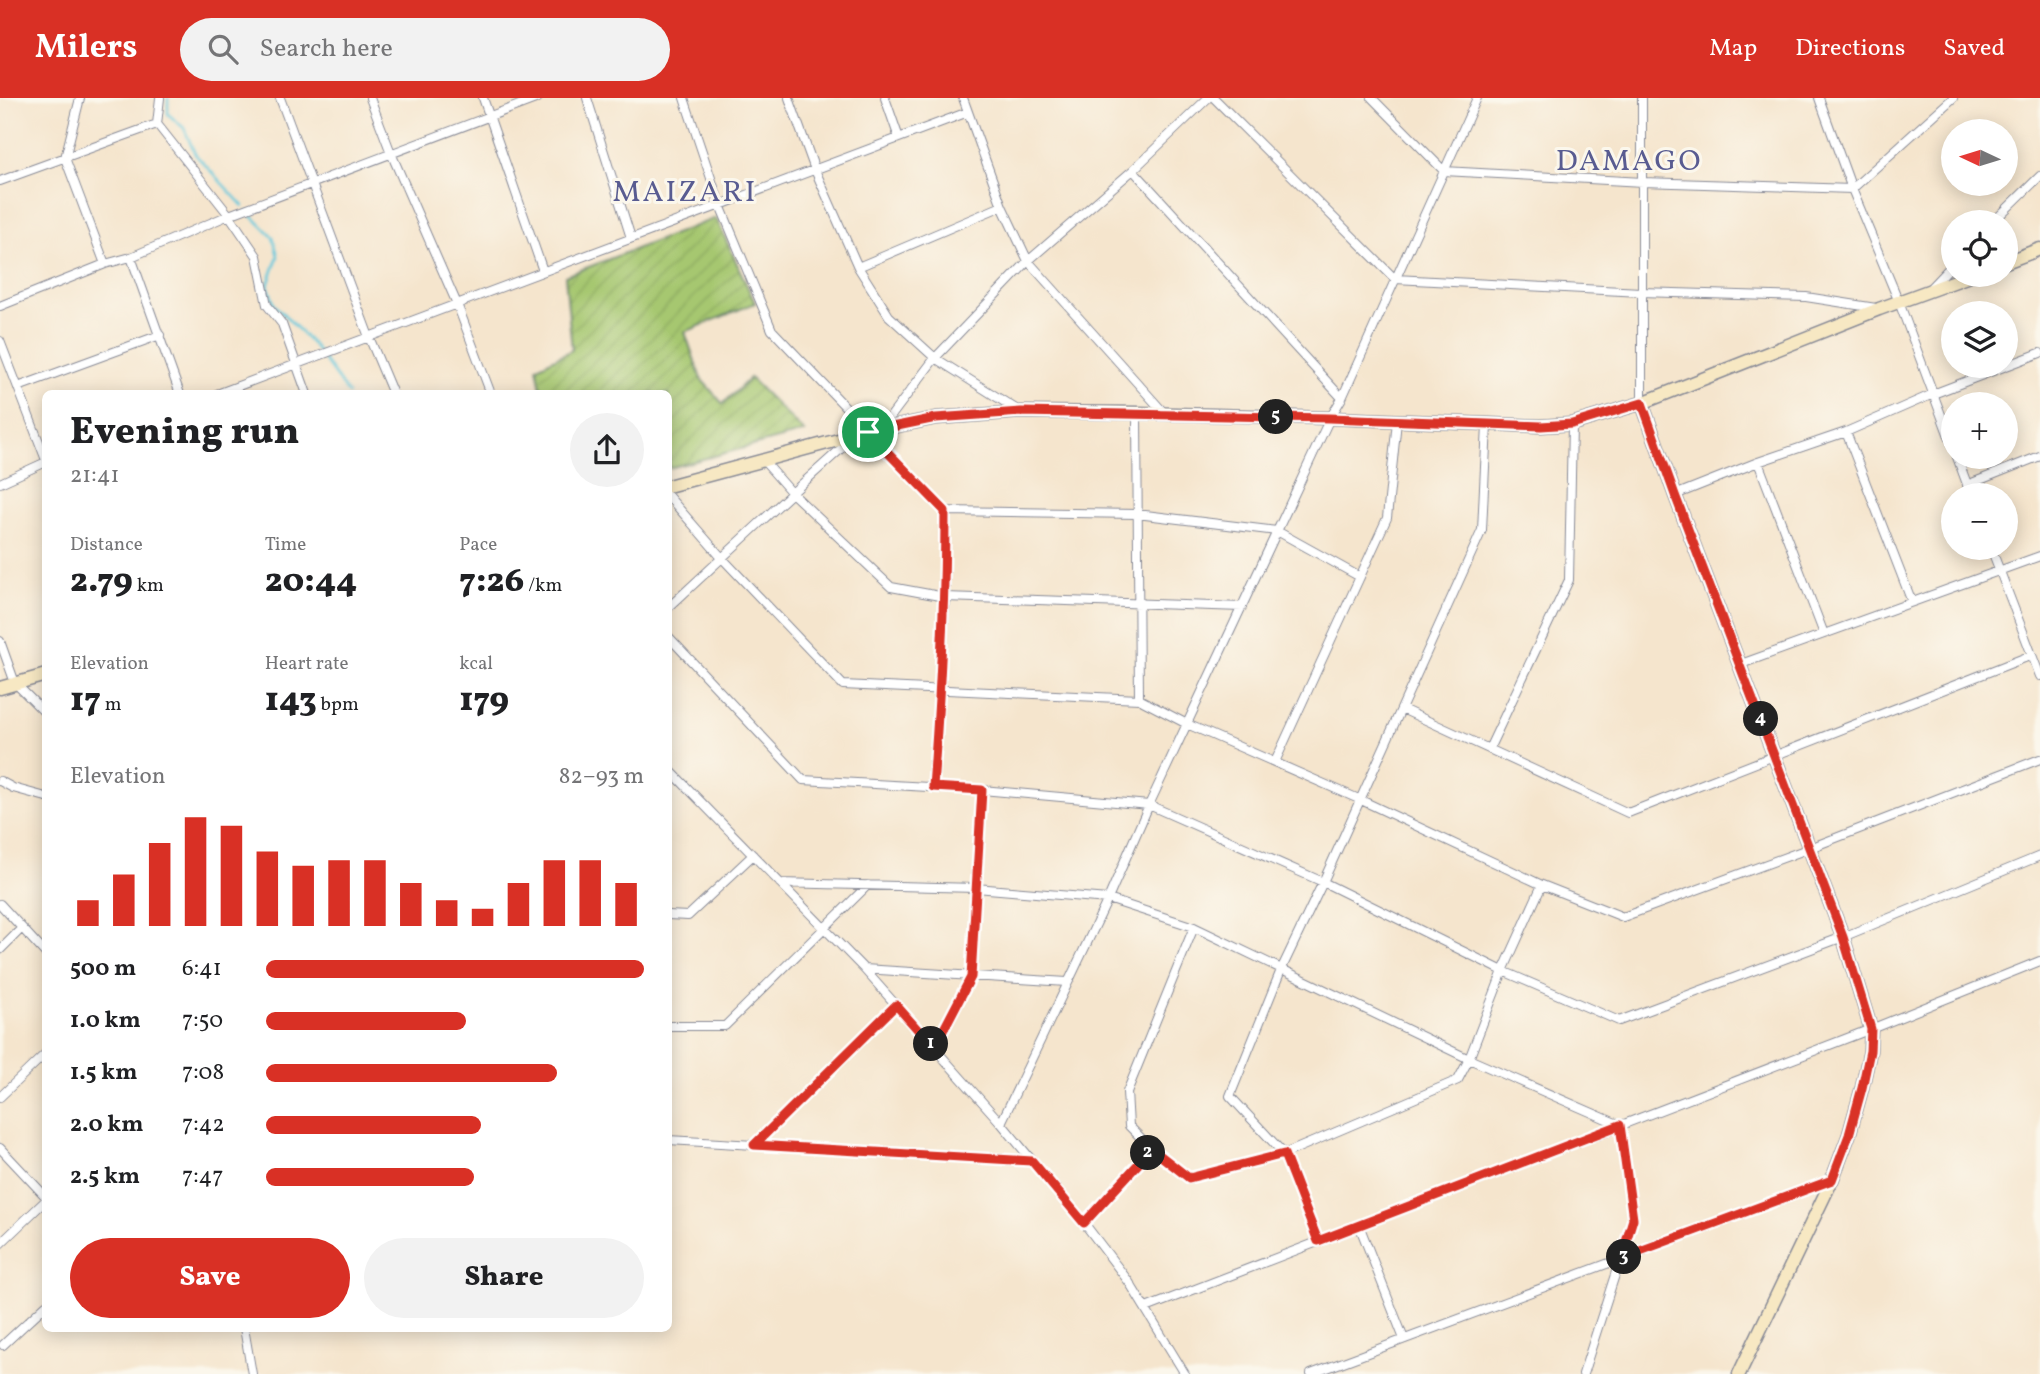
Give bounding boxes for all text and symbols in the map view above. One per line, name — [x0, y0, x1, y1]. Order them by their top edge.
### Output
search box — [180, 18, 670, 81]
text: Milers — [35, 26, 138, 72]
icon: search — [204, 30, 242, 68]
text: Search here — [260, 31, 393, 67]
text: Map — [1709, 32, 1757, 66]
text: Directions — [1795, 32, 1905, 66]
text: Saved — [1943, 32, 2005, 66]
north arrow — [1941, 119, 2018, 196]
map controls — [1941, 119, 2018, 560]
district label: DAMAGO — [1556, 141, 1702, 183]
district label: MAIZARI — [613, 172, 757, 214]
button: locate — [1941, 210, 2018, 287]
button: layers — [1941, 301, 2018, 378]
button: + — [1941, 392, 2018, 469]
pin: 5 — [1258, 400, 1294, 434]
pin — [838, 402, 898, 462]
text: 5 — [1271, 403, 1280, 429]
text: Evening run — [70, 407, 300, 460]
button: share — [570, 413, 644, 487]
icon: arrive — [849, 413, 887, 451]
text: 21:41 — [70, 460, 119, 492]
button: − — [1941, 483, 2018, 560]
text: Distance — [70, 532, 143, 558]
text: Time — [265, 532, 306, 558]
text: Pace — [459, 532, 497, 558]
text: 2.79 — [70, 558, 133, 606]
text: 20:44 — [265, 558, 357, 606]
text: 7:26 — [459, 558, 524, 606]
text: km — [133, 573, 164, 599]
text: /km — [524, 573, 562, 599]
text: Elevation — [70, 651, 149, 677]
text: Heart rate — [265, 651, 349, 677]
text: kcal — [459, 651, 493, 677]
text: 17 — [70, 677, 101, 725]
text: 143 — [265, 677, 317, 725]
text: 179 — [459, 677, 509, 725]
text: m — [101, 692, 122, 718]
text: bpm — [317, 692, 359, 718]
pin: 4 — [1744, 702, 1778, 736]
text: 4 — [1755, 705, 1766, 731]
text: Elevation — [70, 761, 166, 793]
text: 82–93 m — [559, 761, 644, 793]
text: 500 m — [70, 953, 136, 985]
text: 6:41 — [182, 953, 222, 985]
text: 1.0 km — [70, 1005, 141, 1037]
text: 7:50 — [182, 1005, 223, 1037]
pin: 1 — [914, 1026, 948, 1062]
text: 1 — [927, 1030, 934, 1056]
text: 1.5 km — [70, 1057, 137, 1089]
text: 7:08 — [182, 1057, 224, 1089]
text: 2.0 km — [70, 1109, 143, 1141]
text: 7:42 — [182, 1109, 225, 1141]
pin: 2 — [1130, 1136, 1166, 1170]
text: 2 — [1143, 1139, 1152, 1165]
text: 2.5 km — [70, 1161, 140, 1193]
text: 7:47 — [182, 1161, 223, 1193]
button: Save — [70, 1238, 350, 1318]
button: Share — [364, 1238, 644, 1318]
pin: 3 — [1606, 1240, 1642, 1274]
text: 3 — [1619, 1243, 1628, 1269]

